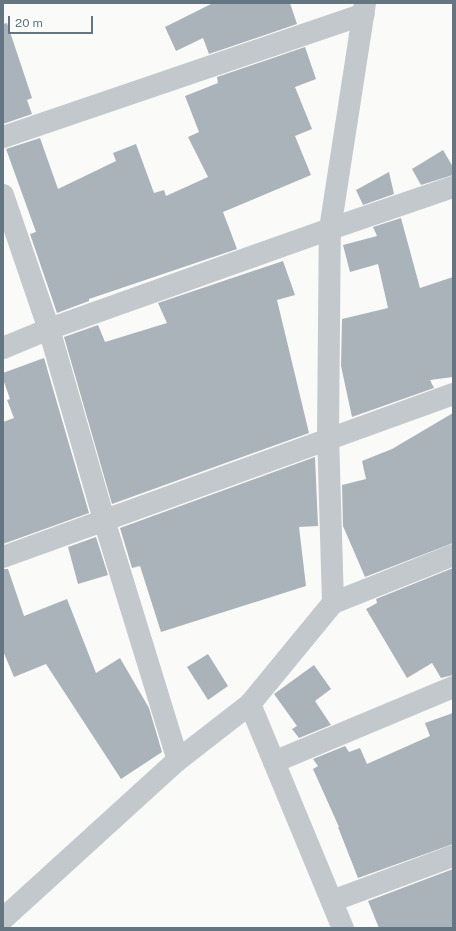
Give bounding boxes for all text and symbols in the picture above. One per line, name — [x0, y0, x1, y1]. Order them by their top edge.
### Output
scale bar — [10, 8, 95, 34]
text: 20 m — [15, 16, 43, 30]

